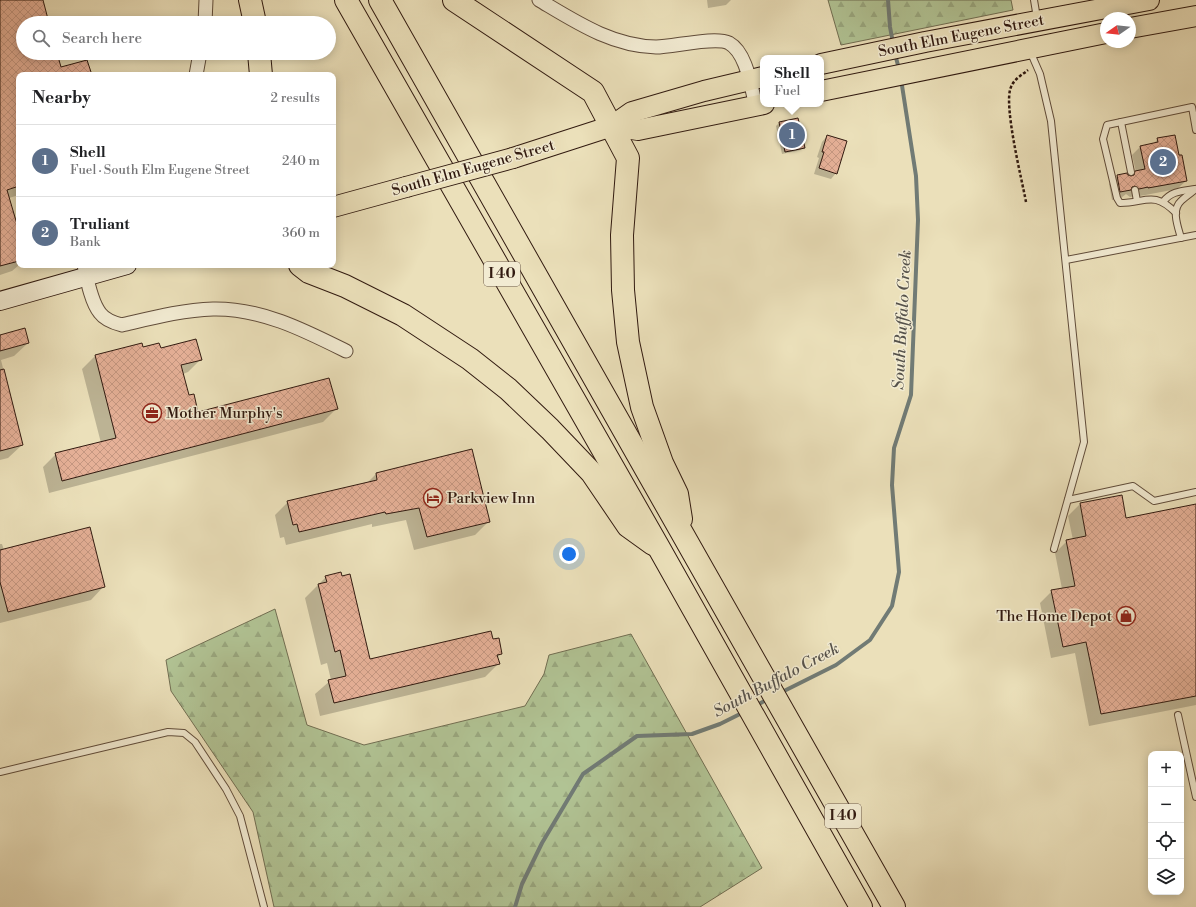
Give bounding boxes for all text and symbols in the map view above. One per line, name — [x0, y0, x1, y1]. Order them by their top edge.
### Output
street label: South Elm Eugene Street — [876, 10, 1046, 61]
north arrow — [1100, 12, 1136, 48]
search box — [16, 16, 336, 60]
icon: search — [30, 27, 52, 49]
text: Search here — [62, 29, 142, 48]
popup — [760, 55, 824, 107]
text: Shell — [774, 64, 810, 83]
text: Fuel — [774, 83, 800, 99]
text: Nearby — [32, 87, 91, 109]
text: 2 results — [271, 90, 320, 106]
pin: 1 — [779, 120, 805, 150]
street label: South Elm Eugene Street — [389, 135, 557, 200]
text: Shell — [70, 143, 106, 162]
pin: 2 — [1150, 147, 1176, 177]
text: 1 — [42, 153, 48, 169]
text: 240 m — [282, 153, 320, 169]
text: Fuel · South Elm Eugene Street — [70, 162, 250, 178]
text: Truliant — [70, 215, 130, 234]
text: 2 — [41, 225, 49, 241]
text: 360 m — [282, 225, 320, 241]
text: Bank — [70, 234, 100, 250]
water label: South Buffalo Creek — [888, 250, 916, 390]
road number: I 40 — [484, 262, 520, 286]
office icon: Mother Murphy's — [141, 402, 163, 424]
place label: Mother Murphy's — [166, 404, 283, 423]
hotel icon: Parkview Inn — [422, 487, 444, 509]
place label: Parkview Inn — [447, 489, 535, 508]
your location — [559, 544, 579, 564]
shop icon: The Home Depot — [1115, 605, 1137, 627]
place label: The Home Depot — [996, 607, 1113, 626]
water label: South Buffalo Creek — [710, 638, 842, 722]
map controls — [1148, 751, 1184, 895]
button: + — [1148, 751, 1184, 787]
button: − — [1148, 787, 1184, 823]
road number: I 40 — [825, 804, 861, 828]
button: locate — [1148, 823, 1184, 859]
button: layers — [1148, 859, 1184, 895]

